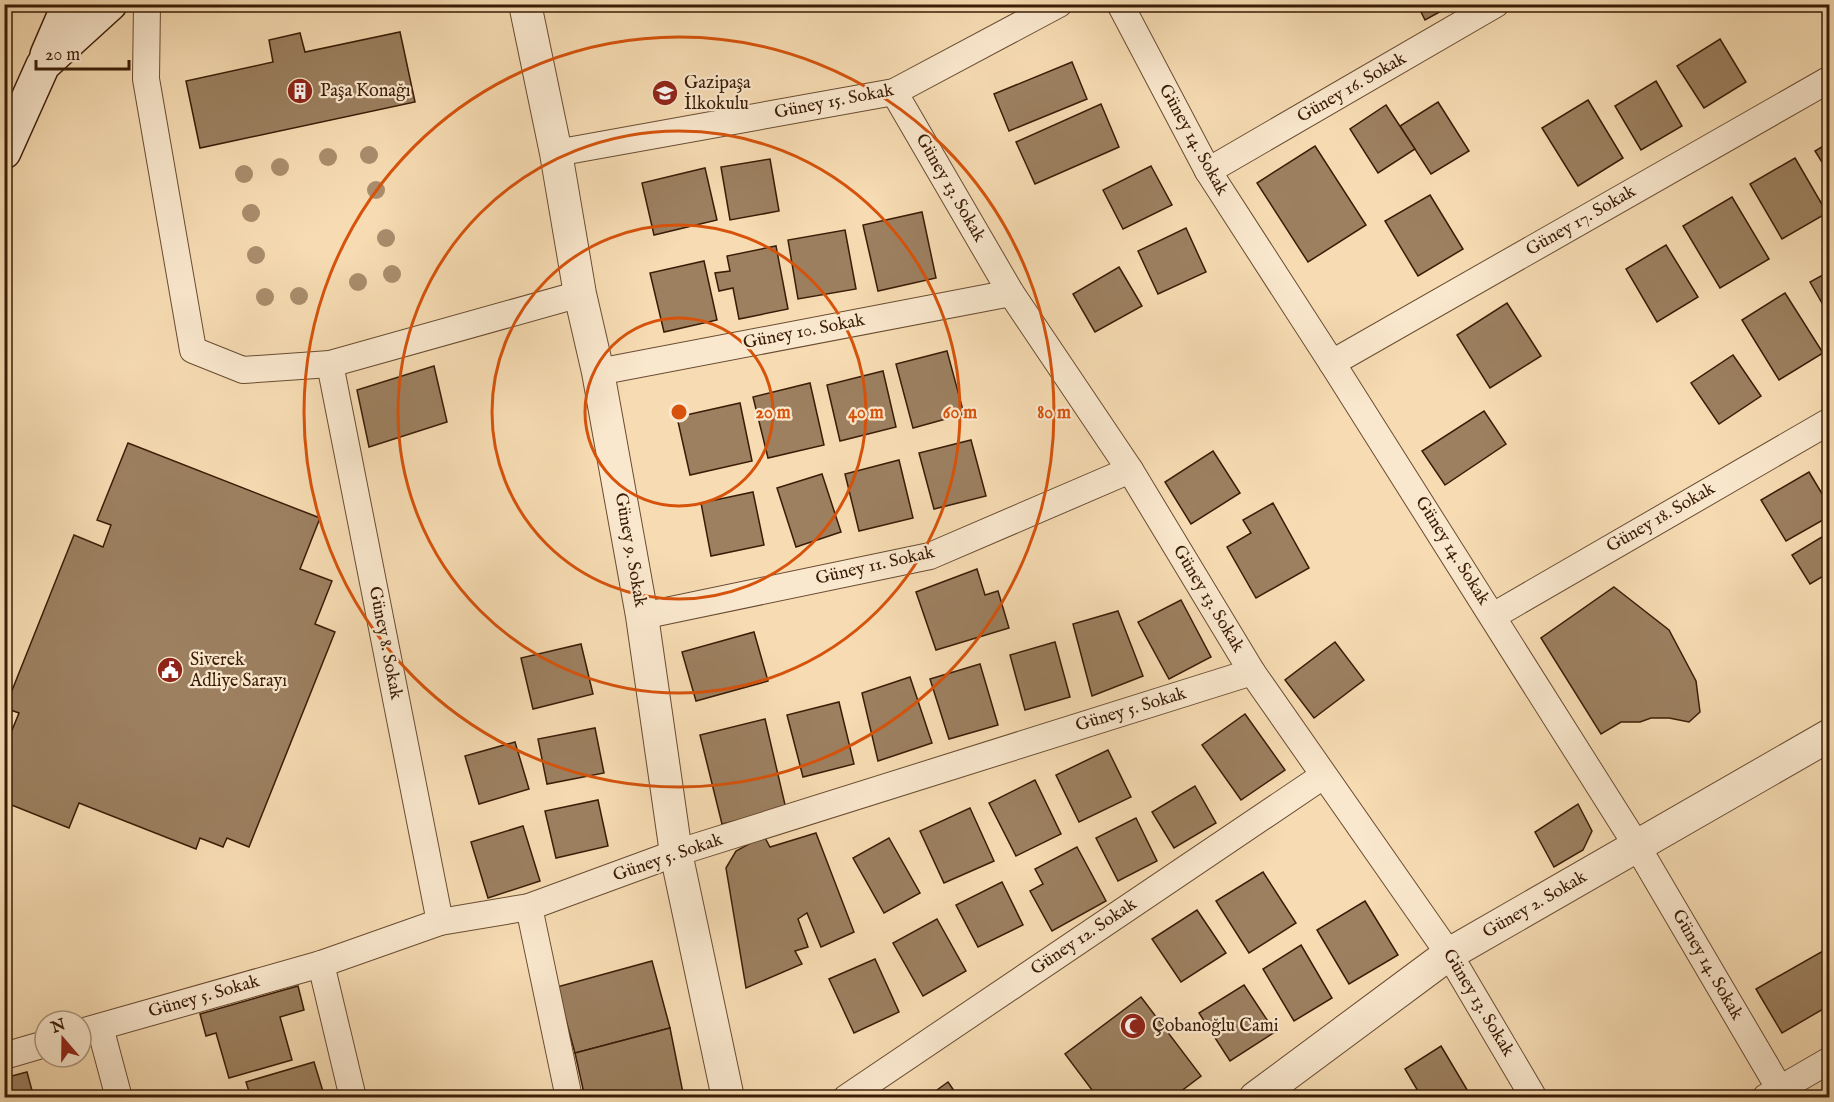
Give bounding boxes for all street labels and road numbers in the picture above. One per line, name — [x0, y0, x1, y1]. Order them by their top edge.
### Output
street label: Güney 16. Sokak — [1293, 47, 1411, 129]
street label: Güney 15. Sokak — [772, 79, 896, 125]
street label: Güney 14. Sokak — [1153, 80, 1233, 200]
street label: Güney 13. Sokak — [910, 130, 990, 247]
street label: Güney 17. Sokak — [1522, 180, 1640, 262]
street label: Güney 10. Sokak — [741, 309, 867, 355]
street label: Güney 18. Sokak — [1603, 477, 1720, 558]
street label: Güney 9. Sokak — [609, 491, 651, 609]
street label: Güney 14. Sokak — [1409, 492, 1495, 610]
street label: Güney 11. Sokak — [813, 541, 937, 591]
street label: Güney 13. Sokak — [1167, 541, 1249, 657]
street label: Güney 8. Sokak — [363, 584, 407, 702]
street label: Güney 5. Sokak — [1073, 682, 1189, 738]
street label: Güney 5. Sokak — [610, 828, 726, 888]
street label: Güney 2. Sokak — [1479, 866, 1591, 944]
street label: Güney 12. Sokak — [1027, 893, 1142, 981]
street label: Güney 14. Sokak — [1666, 906, 1748, 1025]
street label: Güney 13. Sokak — [1437, 945, 1519, 1061]
street label: Güney 5. Sokak — [146, 970, 263, 1024]

